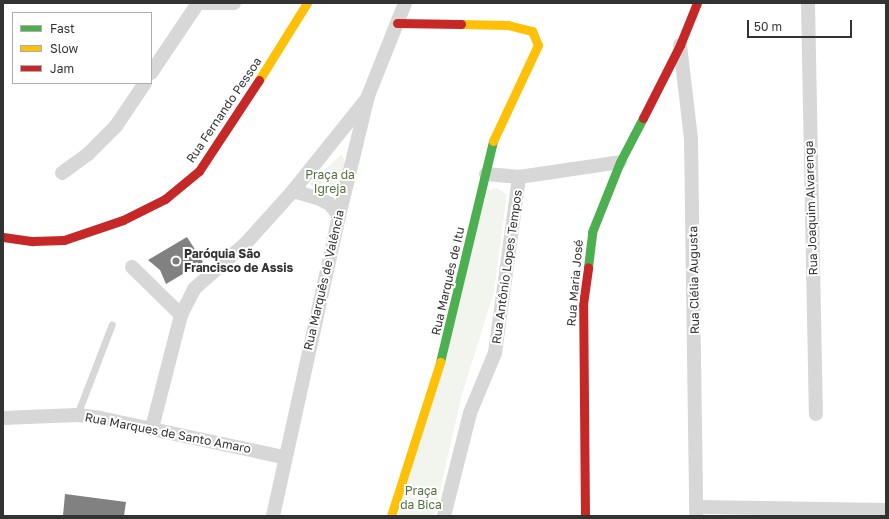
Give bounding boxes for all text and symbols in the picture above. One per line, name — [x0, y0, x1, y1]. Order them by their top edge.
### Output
legend — [12, 12, 152, 84]
scale bar — [749, 12, 854, 38]
text: 50 m — [754, 19, 782, 34]
text: Fast — [50, 21, 75, 36]
text: Slow — [50, 41, 78, 56]
street label: Rua Fernando Pessoa — [183, 55, 265, 165]
text: Jam — [50, 61, 74, 76]
street label: Rua Joaquim Alvarenga — [801, 140, 821, 276]
park label: Praça da Igreja — [305, 168, 355, 196]
street label: Rua Antônio Lopes Tempos — [489, 189, 525, 345]
street label: Rua Marquês de Valência — [301, 208, 347, 352]
street label: Rua Marquês de Itu — [429, 225, 467, 337]
street label: Rua Clélia Augusta — [686, 226, 702, 334]
street label: Rua Maria José — [564, 239, 586, 327]
place label: Paróquia São Francisco de Assis — [184, 247, 293, 275]
marker: Paróquia São Francisco de Assis — [171, 256, 181, 266]
street label: Rua Marques de Santo Amaro — [84, 410, 252, 456]
park label: Praça da Bica — [400, 484, 442, 512]

